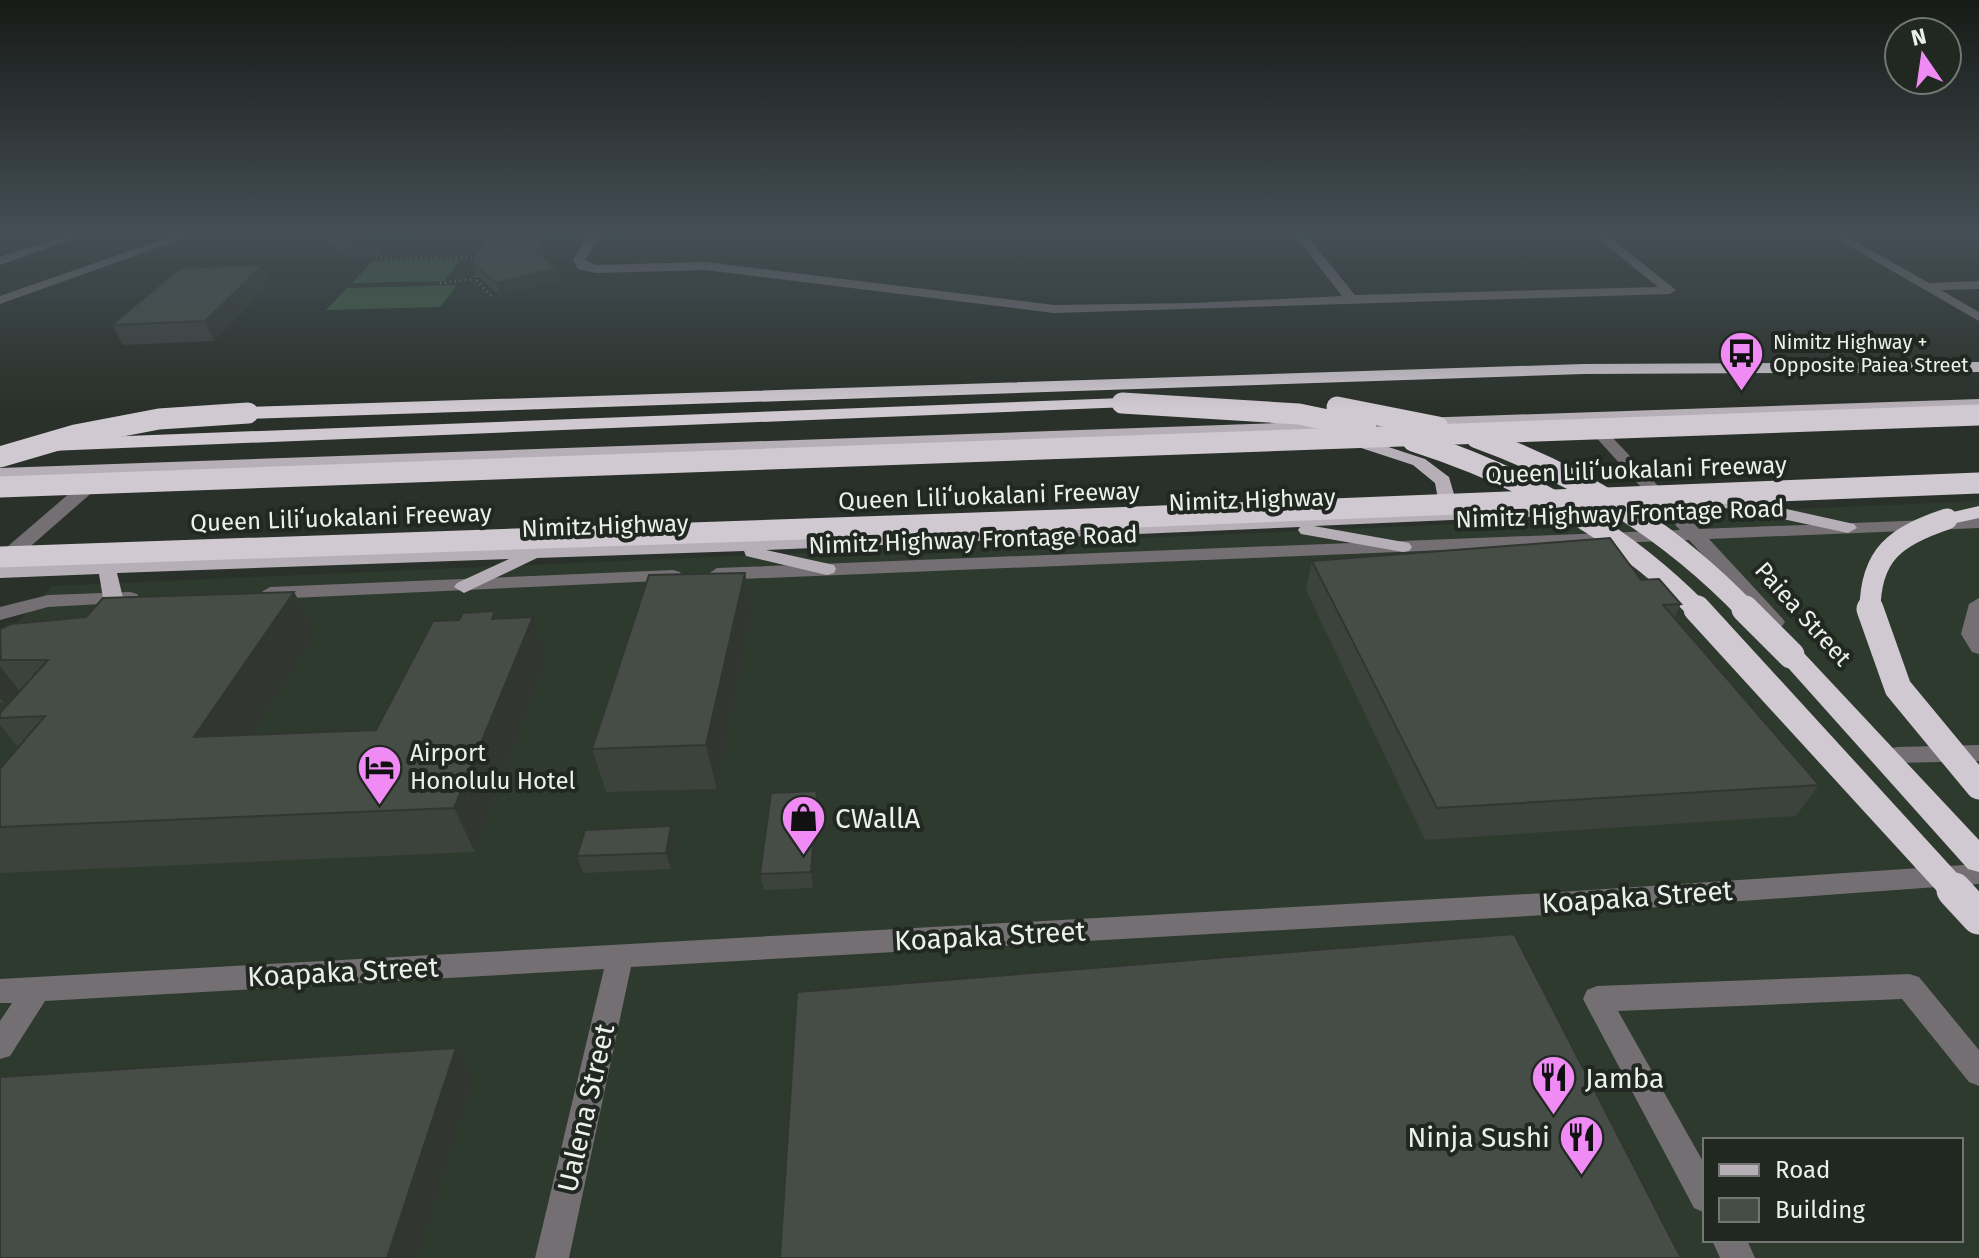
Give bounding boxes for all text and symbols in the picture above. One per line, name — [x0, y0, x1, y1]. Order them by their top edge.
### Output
north arrow — [1883, 16, 1963, 96]
text: N — [1908, 22, 1929, 52]
bus stop icon: Nimitz Highway + Opposite Paiea Street — [1718, 329, 1766, 392]
place label: Nimitz Highway + Opposite Paiea Street — [1773, 330, 1969, 377]
street label: Queen Liliʻuokalani Freeway — [1485, 451, 1787, 489]
street label: Queen Liliʻuokalani Freeway — [838, 477, 1140, 515]
street label: Nimitz Highway — [1168, 483, 1336, 517]
street label: Nimitz Highway Frontage Road — [1455, 494, 1785, 534]
street label: Queen Liliʻuokalani Freeway — [190, 499, 492, 537]
street label: Nimitz Highway — [521, 509, 689, 543]
street label: Nimitz Highway Frontage Road — [808, 520, 1138, 560]
street label: Paiea Street — [1749, 556, 1857, 672]
place label: Airport Honolulu Hotel — [410, 739, 576, 795]
hotel icon: Airport Honolulu Hotel — [355, 743, 403, 806]
shop icon: CWallA — [780, 794, 828, 857]
place label: CWallA — [835, 802, 920, 835]
street label: Koapaka Street — [1540, 874, 1735, 920]
street label: Koapaka Street — [894, 914, 1087, 957]
street label: Koapaka Street — [247, 950, 440, 993]
street label: Ualena Street — [551, 1020, 622, 1195]
restaurant icon: Jamba — [1530, 1054, 1578, 1117]
place label: Jamba — [1585, 1062, 1664, 1095]
restaurant icon: Ninja Sushi — [1557, 1113, 1605, 1176]
place label: Ninja Sushi — [1407, 1121, 1550, 1154]
legend — [1703, 1138, 1963, 1242]
text: Road — [1775, 1156, 1830, 1184]
text: Building — [1775, 1196, 1865, 1224]

